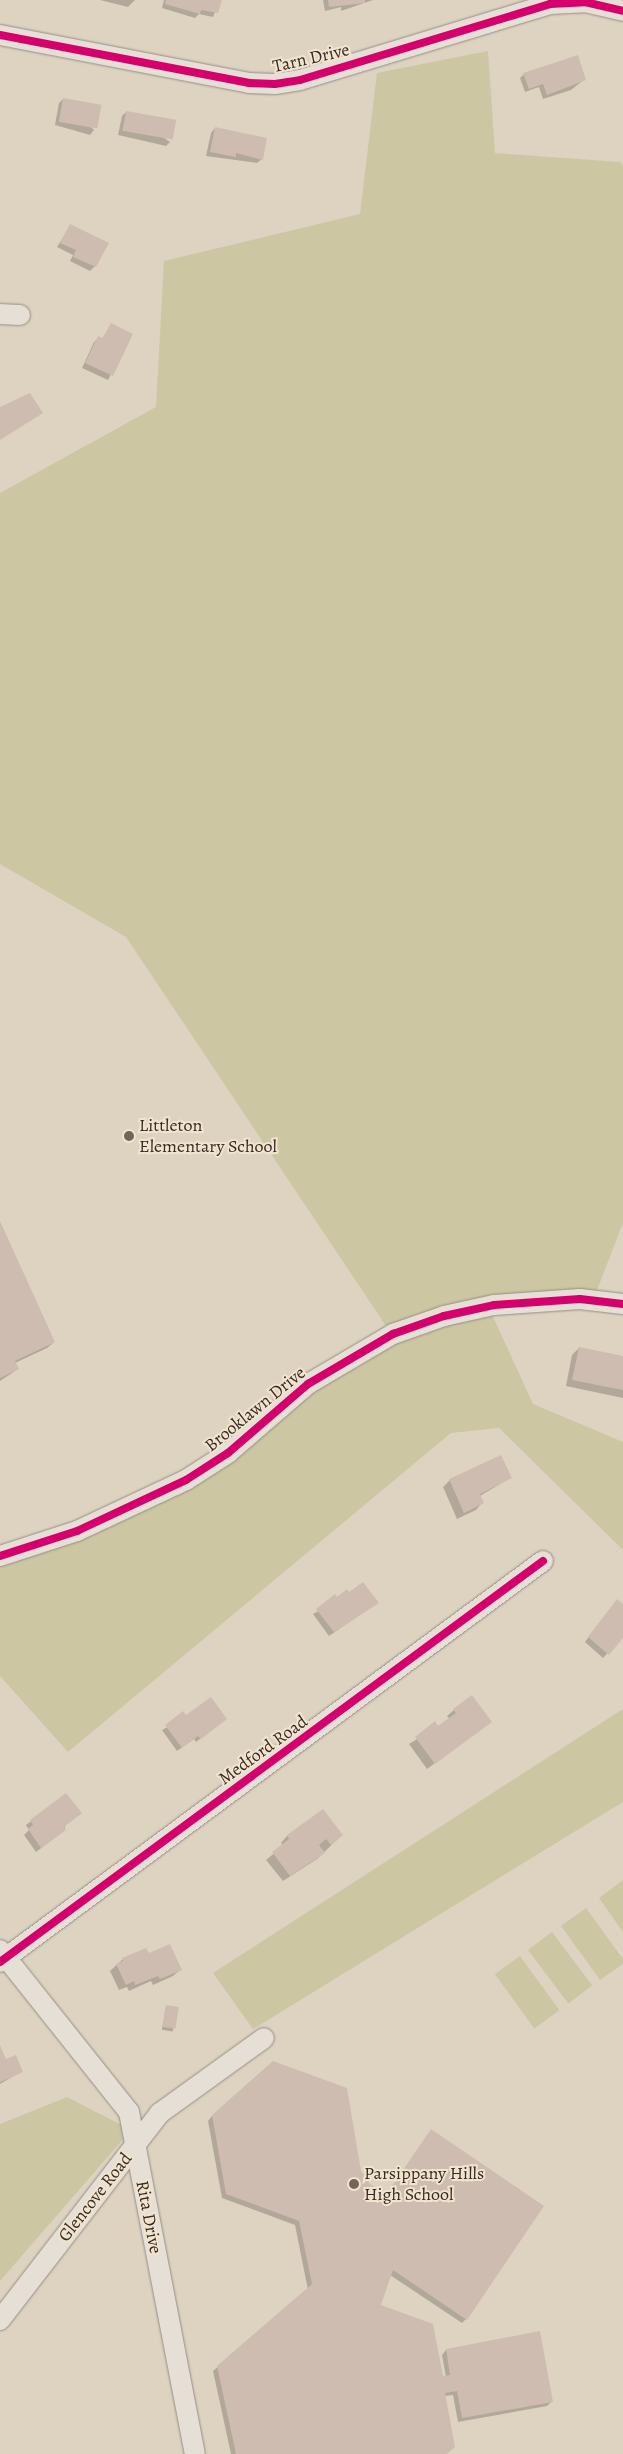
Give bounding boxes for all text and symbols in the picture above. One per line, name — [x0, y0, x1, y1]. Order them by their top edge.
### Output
street label: Tarn Drive — [271, 39, 351, 77]
place label: Littleton Elementary School — [139, 1115, 277, 1158]
marker: Littleton Elementary School — [123, 1130, 135, 1142]
street label: Brooklawn Drive — [200, 1362, 310, 1456]
street label: Medford Road — [214, 1711, 312, 1789]
street label: Glencove Road — [54, 2148, 136, 2246]
place label: Parsippany Hills High School — [364, 2163, 484, 2206]
marker: Parsippany Hills High School — [348, 2178, 360, 2190]
street label: Rita Drive — [131, 2179, 167, 2255]

